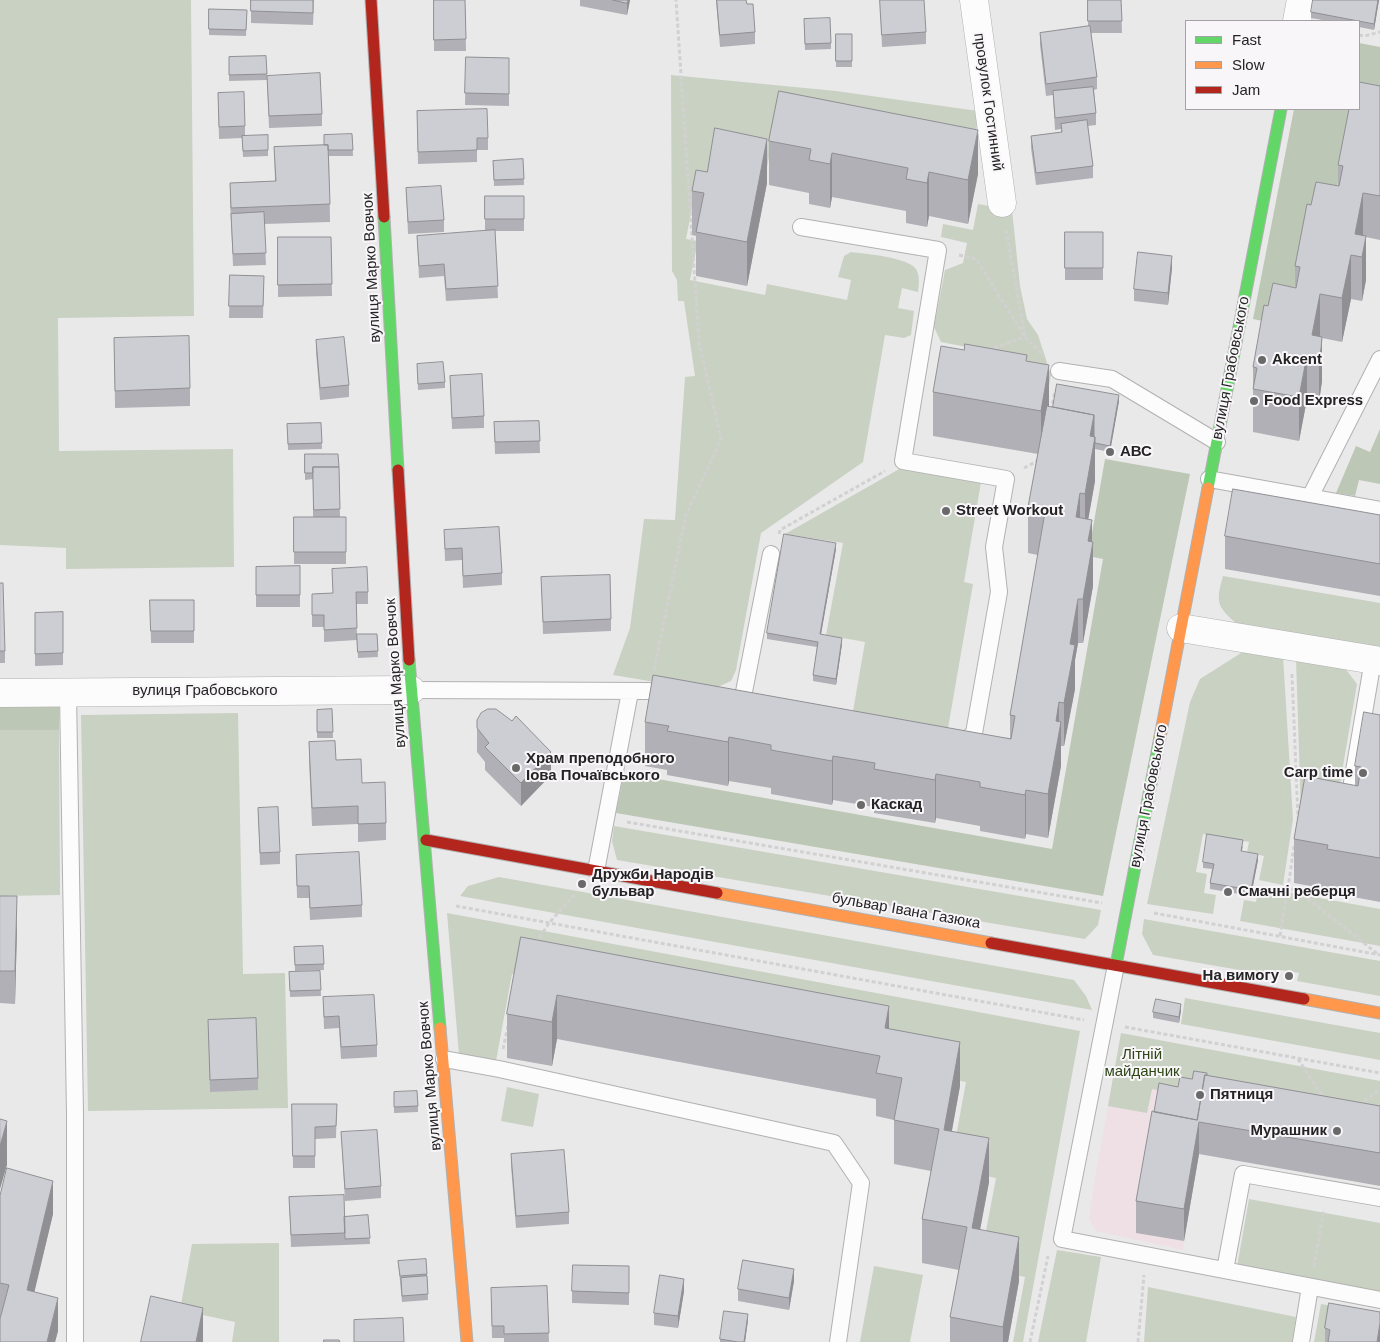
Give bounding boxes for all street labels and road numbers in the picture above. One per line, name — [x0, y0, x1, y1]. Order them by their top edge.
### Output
street label: провулок Гостинний — [969, 32, 1007, 172]
street label: вулиця Марко Вовчок — [359, 193, 385, 343]
street label: вулиця Грабовського — [1208, 295, 1254, 441]
street label: вулиця Марко Вовчок — [382, 598, 410, 748]
street label: вулиця Грабовського — [132, 682, 278, 700]
street label: вулиця Грабовського — [1126, 723, 1172, 869]
street label: бульвар Івана Газюка — [830, 889, 982, 933]
street label: вулиця Марко Вовчок — [415, 1001, 445, 1151]

